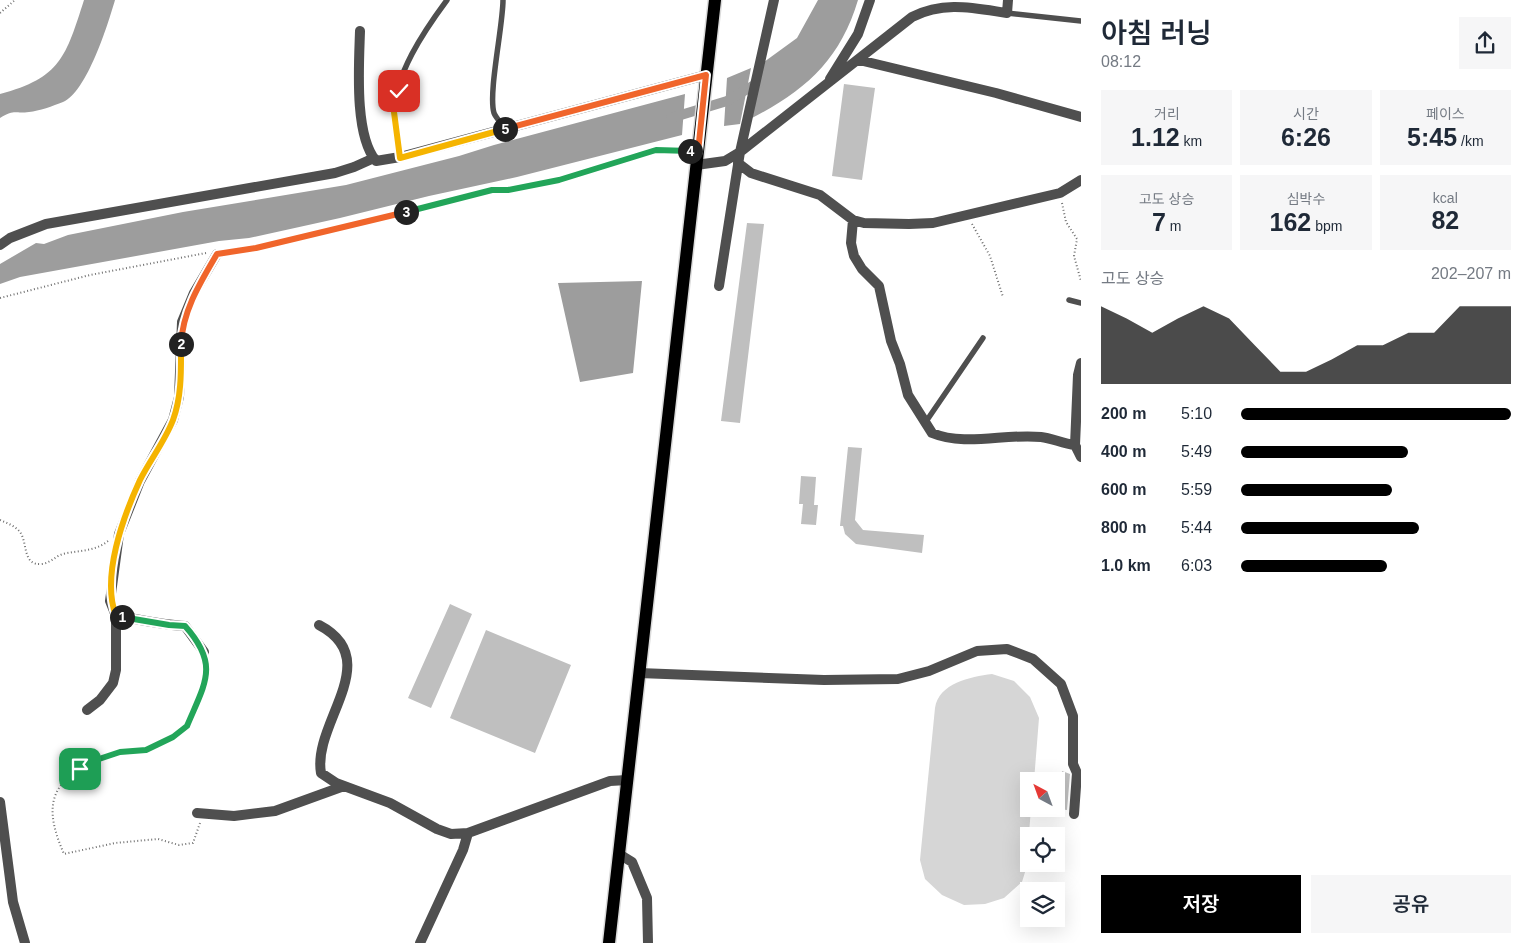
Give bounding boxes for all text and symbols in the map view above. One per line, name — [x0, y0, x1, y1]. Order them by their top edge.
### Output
button: share — [1459, 17, 1511, 69]
text: 아침 러닝 — [1101, 18, 1212, 49]
text: 08:12 — [1101, 53, 1141, 70]
pin — [378, 70, 420, 112]
icon: check — [385, 77, 413, 105]
text: 거리 — [1154, 106, 1180, 122]
text: 시간 — [1293, 106, 1319, 122]
text: 페이스 — [1426, 106, 1465, 122]
pin: 5 — [492, 116, 518, 142]
text: 5 — [502, 121, 509, 137]
text: 1.12 — [1131, 123, 1180, 151]
text: 6:26 — [1281, 123, 1331, 151]
text: 5:45 — [1407, 123, 1457, 151]
text: km — [1180, 133, 1202, 149]
text: /km — [1457, 133, 1484, 149]
pin: 4 — [678, 138, 702, 164]
text: 4 — [687, 143, 694, 159]
text: kcal — [1433, 190, 1458, 206]
text: 고도 상승 — [1139, 191, 1194, 207]
text: 심박수 — [1287, 191, 1325, 207]
pin: 3 — [394, 200, 418, 224]
text: 3 — [403, 204, 410, 220]
text: 82 — [1431, 206, 1459, 234]
text: 7 — [1152, 208, 1166, 236]
text: 162 — [1270, 208, 1311, 236]
text: m — [1166, 218, 1181, 234]
text: bpm — [1311, 218, 1342, 234]
text: 202–207 m — [1431, 265, 1511, 282]
text: 고도 상승 — [1101, 270, 1164, 287]
pin: 2 — [168, 332, 194, 356]
text: 2 — [178, 336, 185, 352]
text: 200 m — [1101, 405, 1146, 422]
text: 5:10 — [1181, 405, 1212, 422]
text: 400 m — [1101, 443, 1146, 460]
text: 5:49 — [1181, 443, 1212, 460]
text: 600 m — [1101, 481, 1146, 498]
text: 5:59 — [1181, 481, 1212, 498]
text: 800 m — [1101, 519, 1146, 536]
text: 5:44 — [1181, 519, 1212, 536]
text: 1.0 km — [1101, 557, 1151, 574]
text: 6:03 — [1181, 557, 1212, 574]
pin: 1 — [110, 604, 134, 630]
text: 1 — [119, 609, 126, 625]
pin — [59, 748, 101, 790]
icon: arrive — [66, 755, 94, 783]
north arrow — [1020, 772, 1065, 818]
map controls — [1020, 772, 1065, 927]
button: locate — [1020, 827, 1065, 872]
button: 저장 — [1101, 875, 1301, 933]
button: 공유 — [1311, 875, 1511, 933]
button: layers — [1020, 882, 1065, 927]

